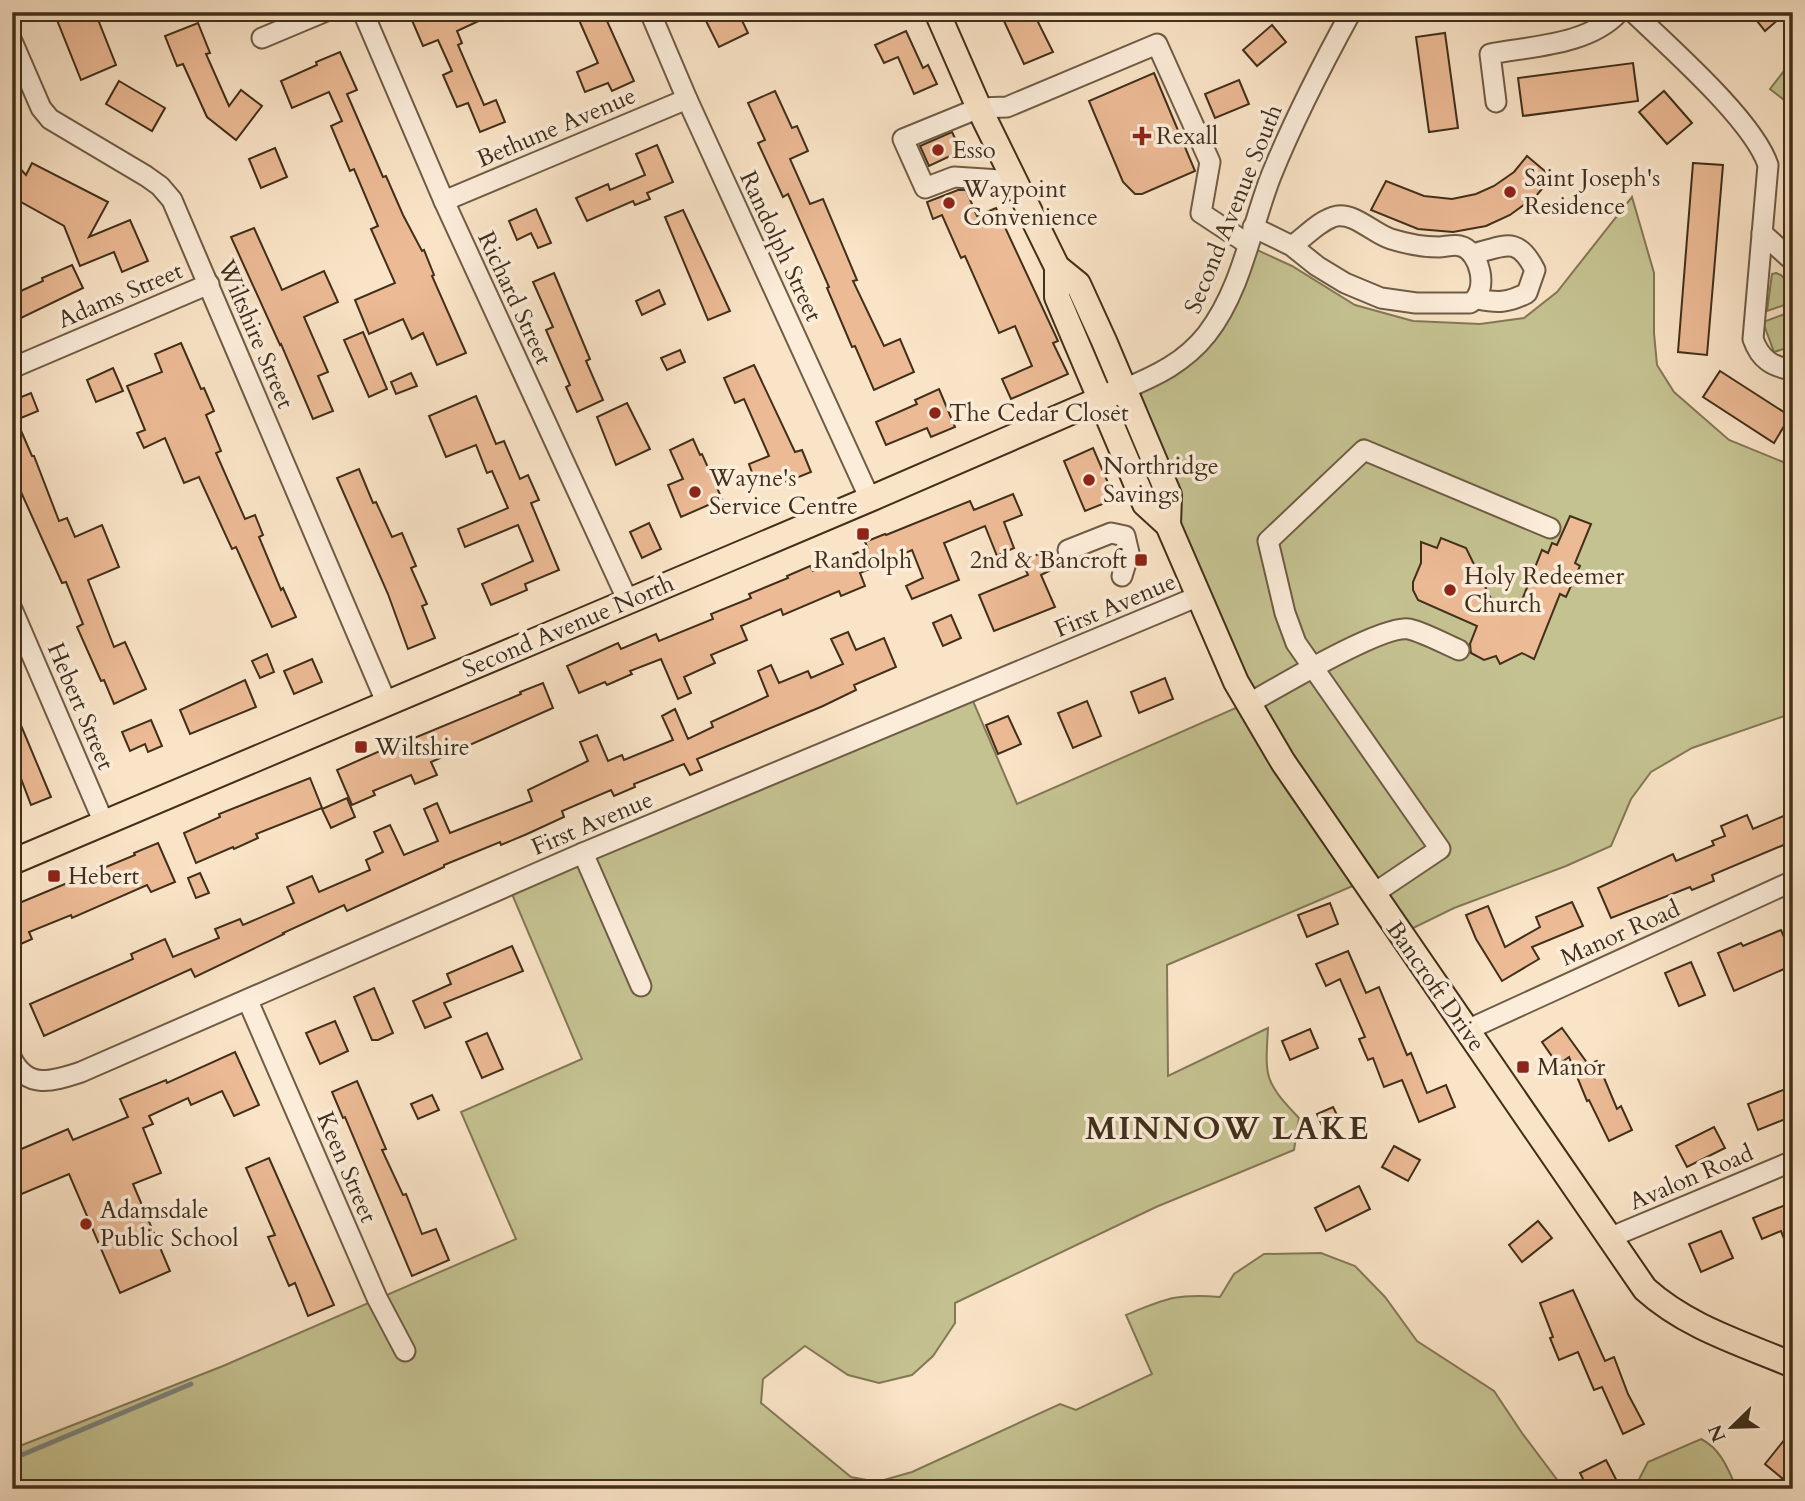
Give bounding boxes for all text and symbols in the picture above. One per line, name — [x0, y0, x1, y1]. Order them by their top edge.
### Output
street label: Bethune Avenue — [472, 79, 641, 176]
street label: Second Avenue South — [1176, 100, 1291, 319]
place label: Rexall — [1156, 120, 1218, 153]
marker: Rexall — [1134, 128, 1150, 144]
place label: Esso — [952, 134, 996, 167]
marker: Esso — [930, 142, 946, 158]
place label: Saint Joseph's Residence — [1524, 162, 1660, 223]
street label: Randolph Street — [731, 166, 830, 327]
place label: Waypoint Convenience — [962, 173, 1098, 234]
marker: Saint Joseph's Residence — [1502, 184, 1518, 200]
marker: Waypoint Convenience — [941, 195, 957, 211]
street label: Richard Street — [469, 226, 560, 371]
street label: Adams Street — [53, 254, 188, 337]
street label: Wiltshire Street — [209, 254, 302, 414]
place label: The Cedar Closet — [949, 397, 1129, 430]
marker: The Cedar Closet — [927, 405, 943, 421]
place label: Northridge Savings — [1103, 450, 1219, 511]
place label: Wayne's Service Centre — [708, 462, 858, 523]
marker: Northridge Savings — [1081, 472, 1097, 488]
marker: Wayne's Service Centre — [687, 484, 703, 500]
marker: Randolph — [855, 526, 871, 542]
place label: Randolph — [814, 544, 912, 577]
place label: 2nd & Bancroft — [970, 544, 1127, 577]
marker: 2nd & Bancroft — [1133, 552, 1149, 568]
place label: Holy Redeemer Church — [1464, 560, 1625, 621]
street label: First Avenue — [1049, 565, 1181, 646]
street label: Second Avenue North — [457, 567, 679, 686]
marker: Holy Redeemer Church — [1442, 582, 1458, 598]
street label: Hebert Street — [39, 637, 122, 775]
place label: Wiltshire — [374, 731, 470, 764]
marker: Wiltshire — [353, 739, 369, 755]
street label: First Avenue — [526, 783, 658, 864]
place label: Hebert — [68, 860, 139, 893]
marker: Hebert — [46, 868, 62, 884]
street label: Manor Road — [1555, 892, 1685, 974]
street label: Bancroft Drive — [1378, 914, 1493, 1058]
place label: Manor — [1537, 1051, 1606, 1084]
marker: Manor — [1515, 1059, 1531, 1075]
street label: Keen Street — [308, 1107, 385, 1228]
district label: MINNOW LAKE — [1085, 1107, 1371, 1151]
street label: Avalon Road — [1624, 1136, 1758, 1218]
place label: Adamsdale Public School — [100, 1194, 239, 1255]
marker: Adamsdale Public School — [78, 1216, 94, 1232]
north arrow — [1696, 1392, 1766, 1462]
text: N — [1702, 1420, 1732, 1446]

